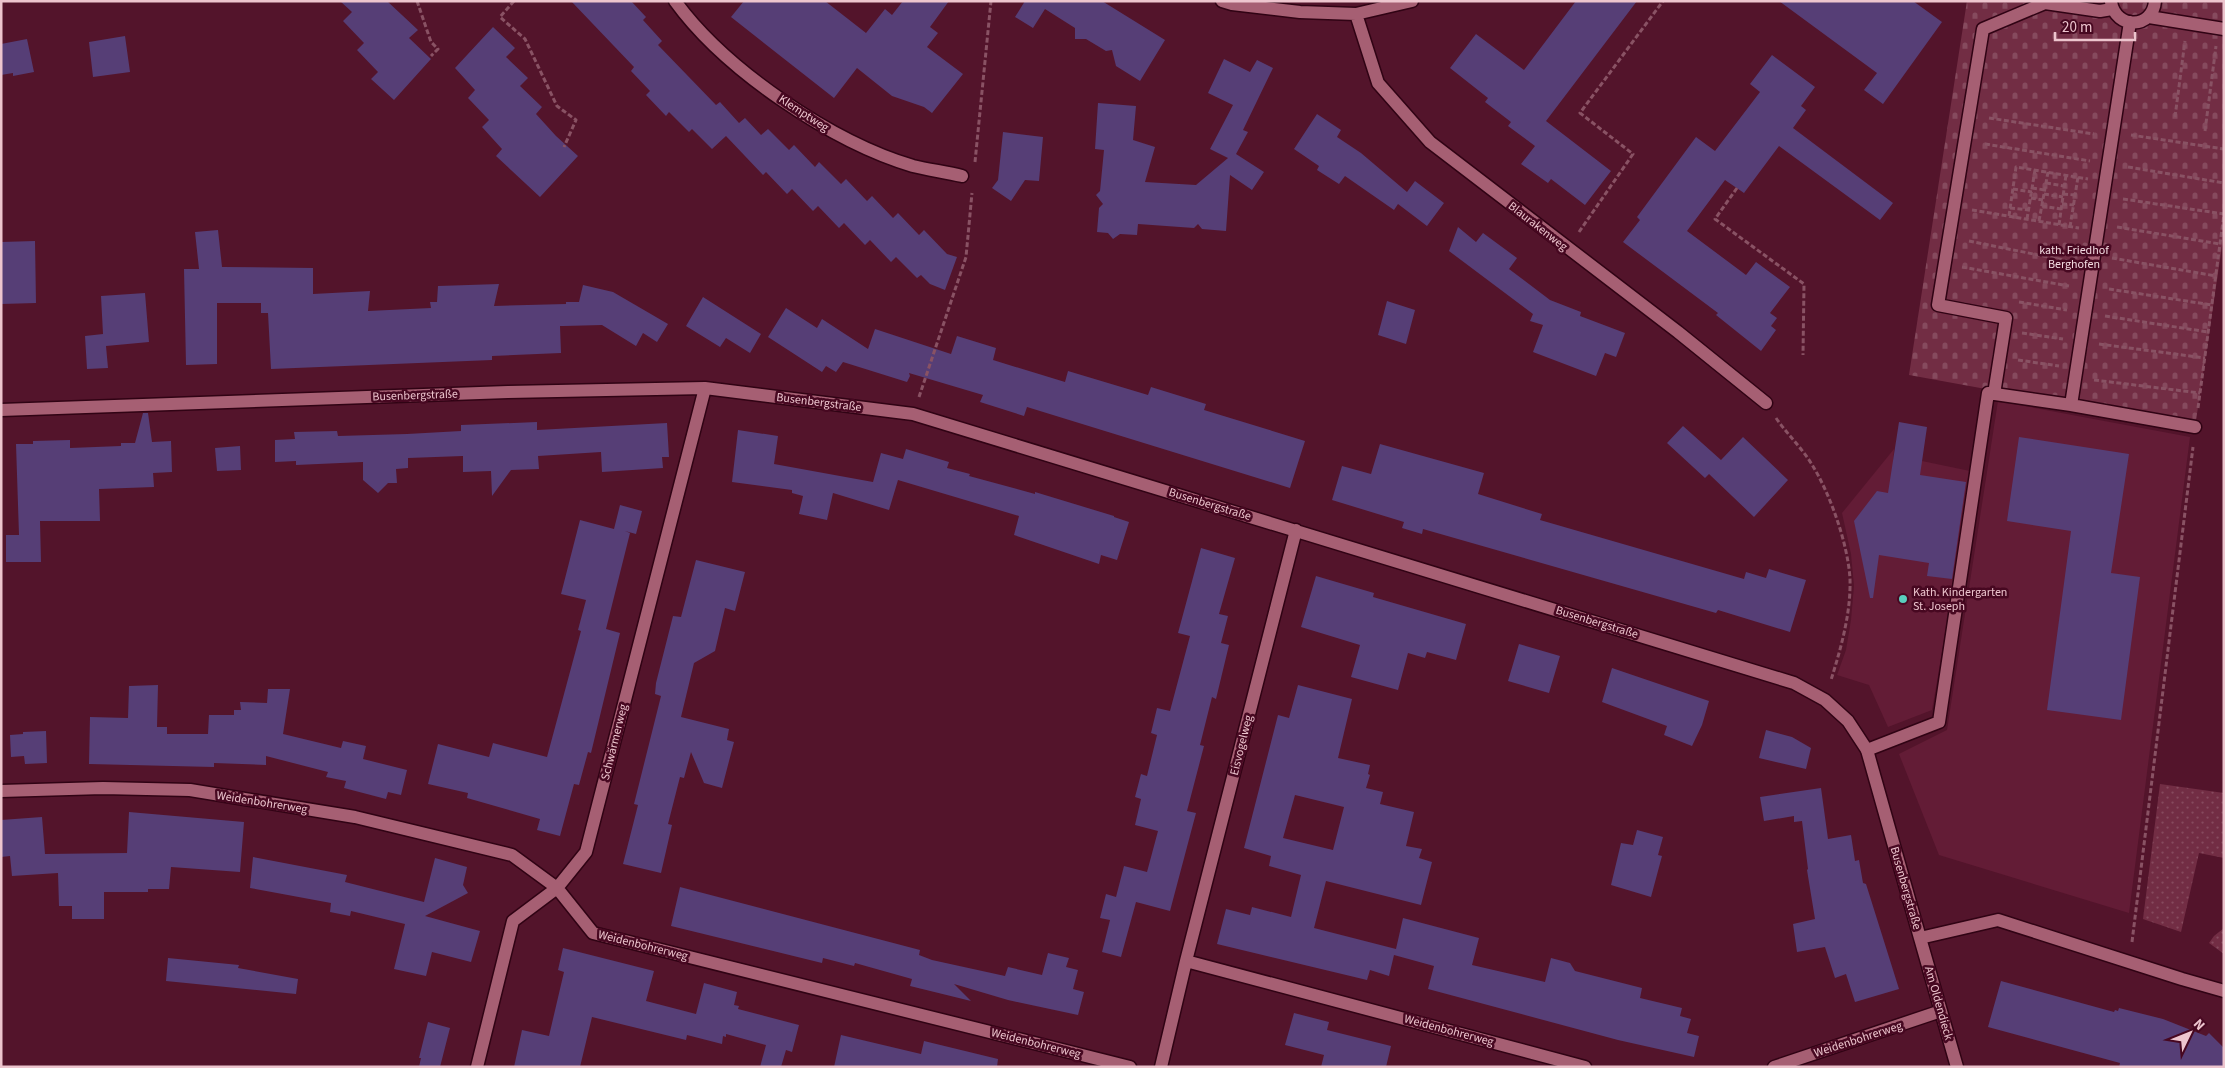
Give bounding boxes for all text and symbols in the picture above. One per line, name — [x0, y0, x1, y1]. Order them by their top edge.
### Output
scale bar — [2055, 10, 2135, 42]
text: 20 m — [2062, 17, 2092, 38]
street label: Klemptweg — [775, 91, 832, 136]
street label: Blaurakenweg — [1504, 198, 1571, 255]
park label: kath. Friedhof Berghofen — [2039, 242, 2109, 273]
street label: Busenbergstraße — [372, 386, 458, 405]
street label: Busenbergstraße — [775, 389, 862, 416]
street label: Busenbergstraße — [1167, 484, 1253, 525]
place label: Kath. Kindergarten St. Joseph — [1913, 584, 2007, 615]
marker: Kath. Kindergarten St. Joseph — [1897, 593, 1909, 605]
street label: Busenbergstraße — [1554, 602, 1640, 643]
street label: Schwärmerweg — [597, 702, 632, 782]
street label: Eisvogelweg — [1226, 713, 1257, 777]
street label: Weidenbohrerweg — [215, 787, 309, 818]
street label: Busenbergstraße — [1886, 845, 1925, 932]
street label: Weidenbohrerweg — [596, 926, 690, 965]
street label: Am Oldendieck — [1920, 964, 1957, 1042]
north arrow — [2165, 1008, 2215, 1058]
street label: Weidenbohrerweg — [1402, 1010, 1496, 1051]
text: N — [2188, 1015, 2209, 1035]
street label: Weidenbohrerweg — [1812, 1017, 1905, 1062]
street label: Weidenbohrerweg — [989, 1024, 1083, 1063]

